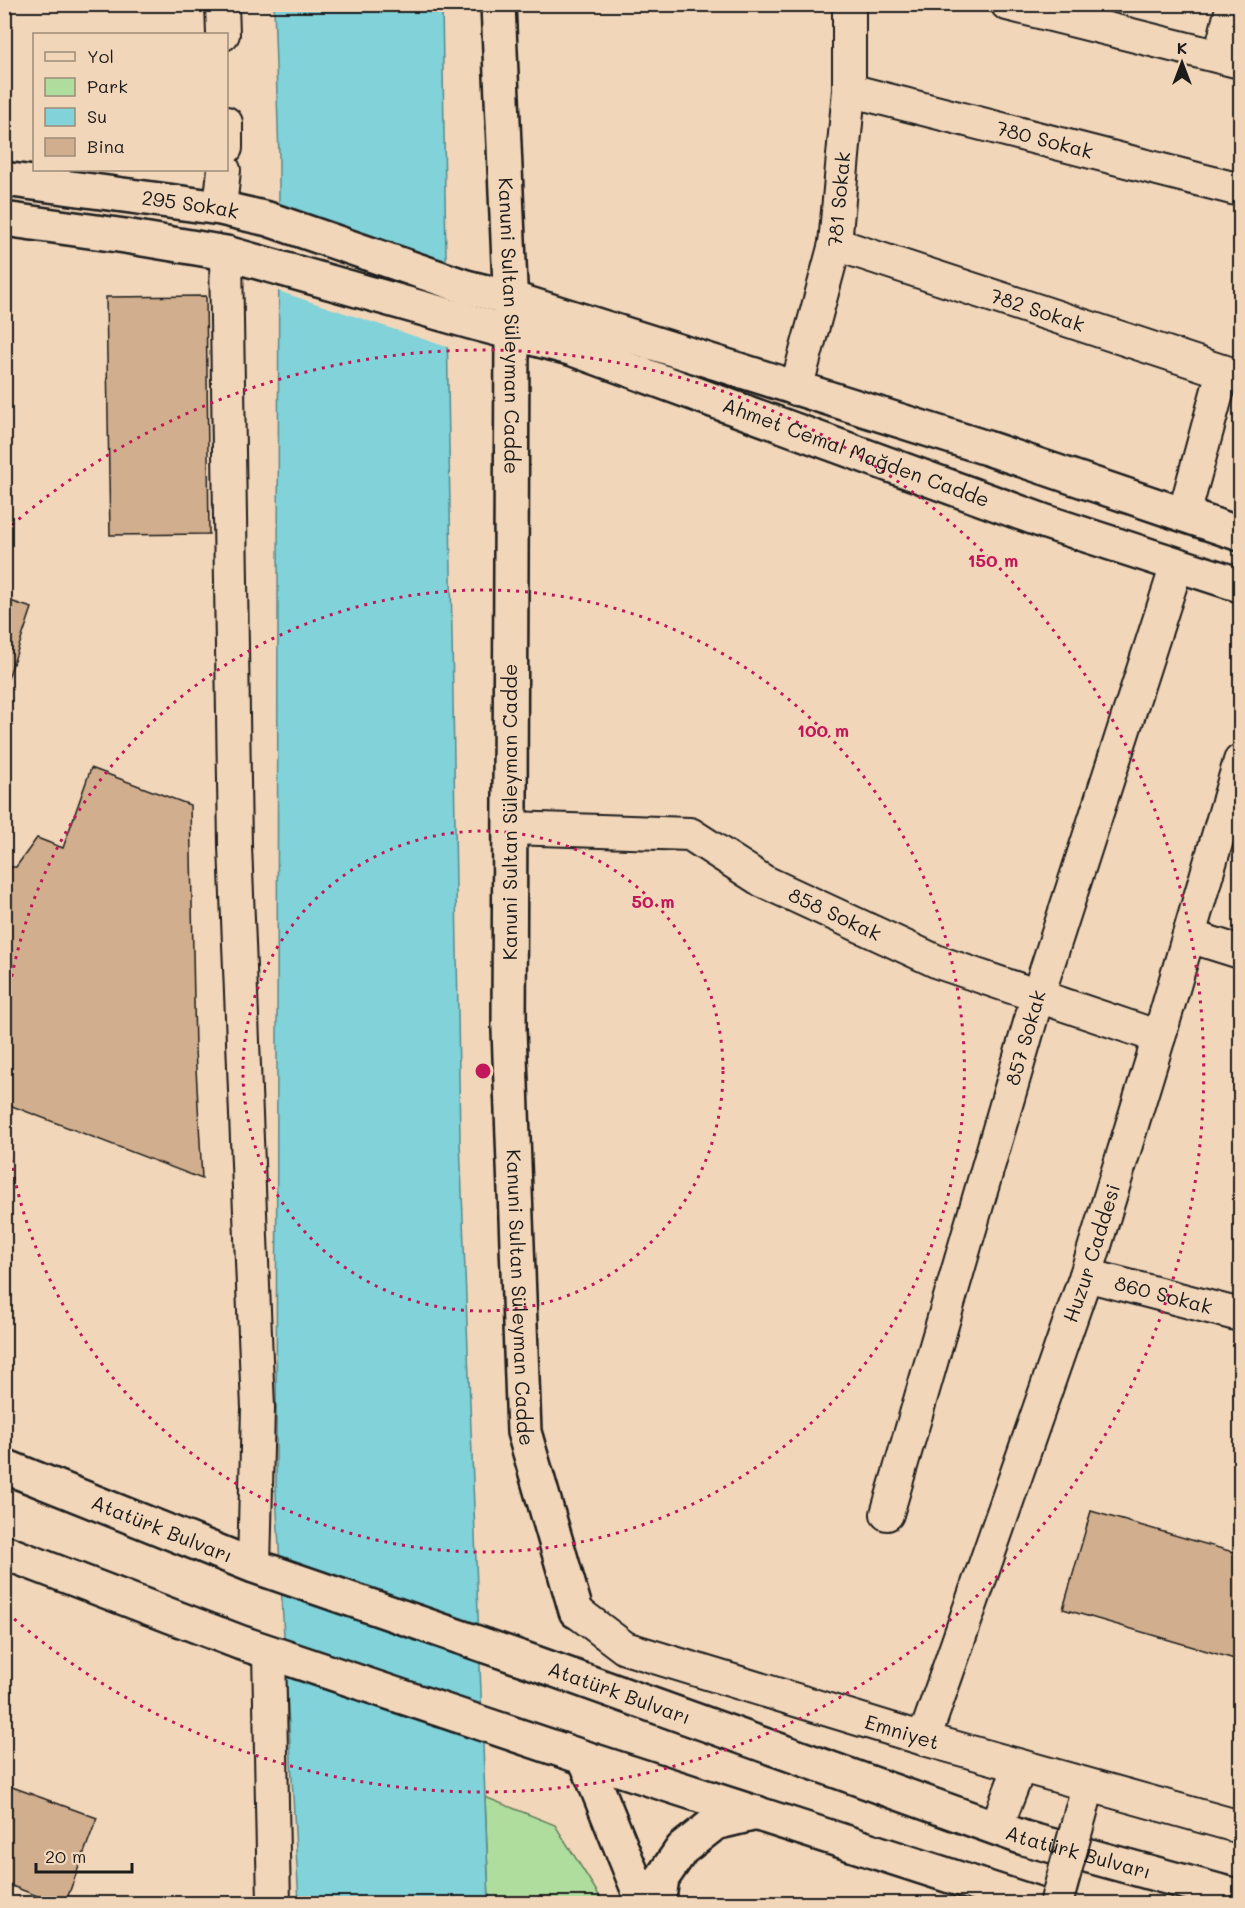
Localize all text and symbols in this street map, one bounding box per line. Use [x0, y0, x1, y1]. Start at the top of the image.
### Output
legend [33, 33, 228, 171]
north arrow [1152, 33, 1212, 93]
text: K [1177, 37, 1187, 58]
text: Yol [87, 44, 114, 68]
text: Park [87, 74, 128, 98]
text: Su [87, 104, 107, 128]
street label: 780 Sokak [994, 114, 1096, 164]
text: Bina [87, 134, 125, 158]
street label: 781 Sokak [821, 151, 855, 248]
street label: Kanuni Sultan Süleyman Cadde [493, 177, 526, 474]
street label: 295 Sokak [140, 184, 242, 224]
street label: 782 Sokak [987, 282, 1088, 337]
street label: Ahmet Cemal Mağden Cadde [719, 391, 993, 512]
text: 150 m [968, 548, 1018, 572]
street label: Kanuni Sultan Süleyman Cadde [496, 664, 522, 960]
text: 100 m [797, 718, 849, 742]
street label: 858 Sokak [785, 881, 886, 946]
text: 50 m [632, 889, 674, 913]
street label: 857 Sokak [998, 987, 1051, 1088]
centre of rings [473, 1061, 493, 1081]
street label: Kanuni Sultan Süleyman Cadde [501, 1149, 541, 1449]
street label: Huzur Caddesi [1056, 1180, 1125, 1326]
street label: 860 Sokak [1112, 1269, 1215, 1319]
street label: Atatürk Bulvarı [88, 1488, 237, 1568]
street label: Atatürk Bulvarı [545, 1655, 694, 1730]
street label: Emniyet [862, 1708, 942, 1755]
street label: Atatürk Bulvarı [1002, 1818, 1154, 1884]
scale bar [36, 1836, 132, 1874]
text: 20 m [45, 1844, 86, 1868]

